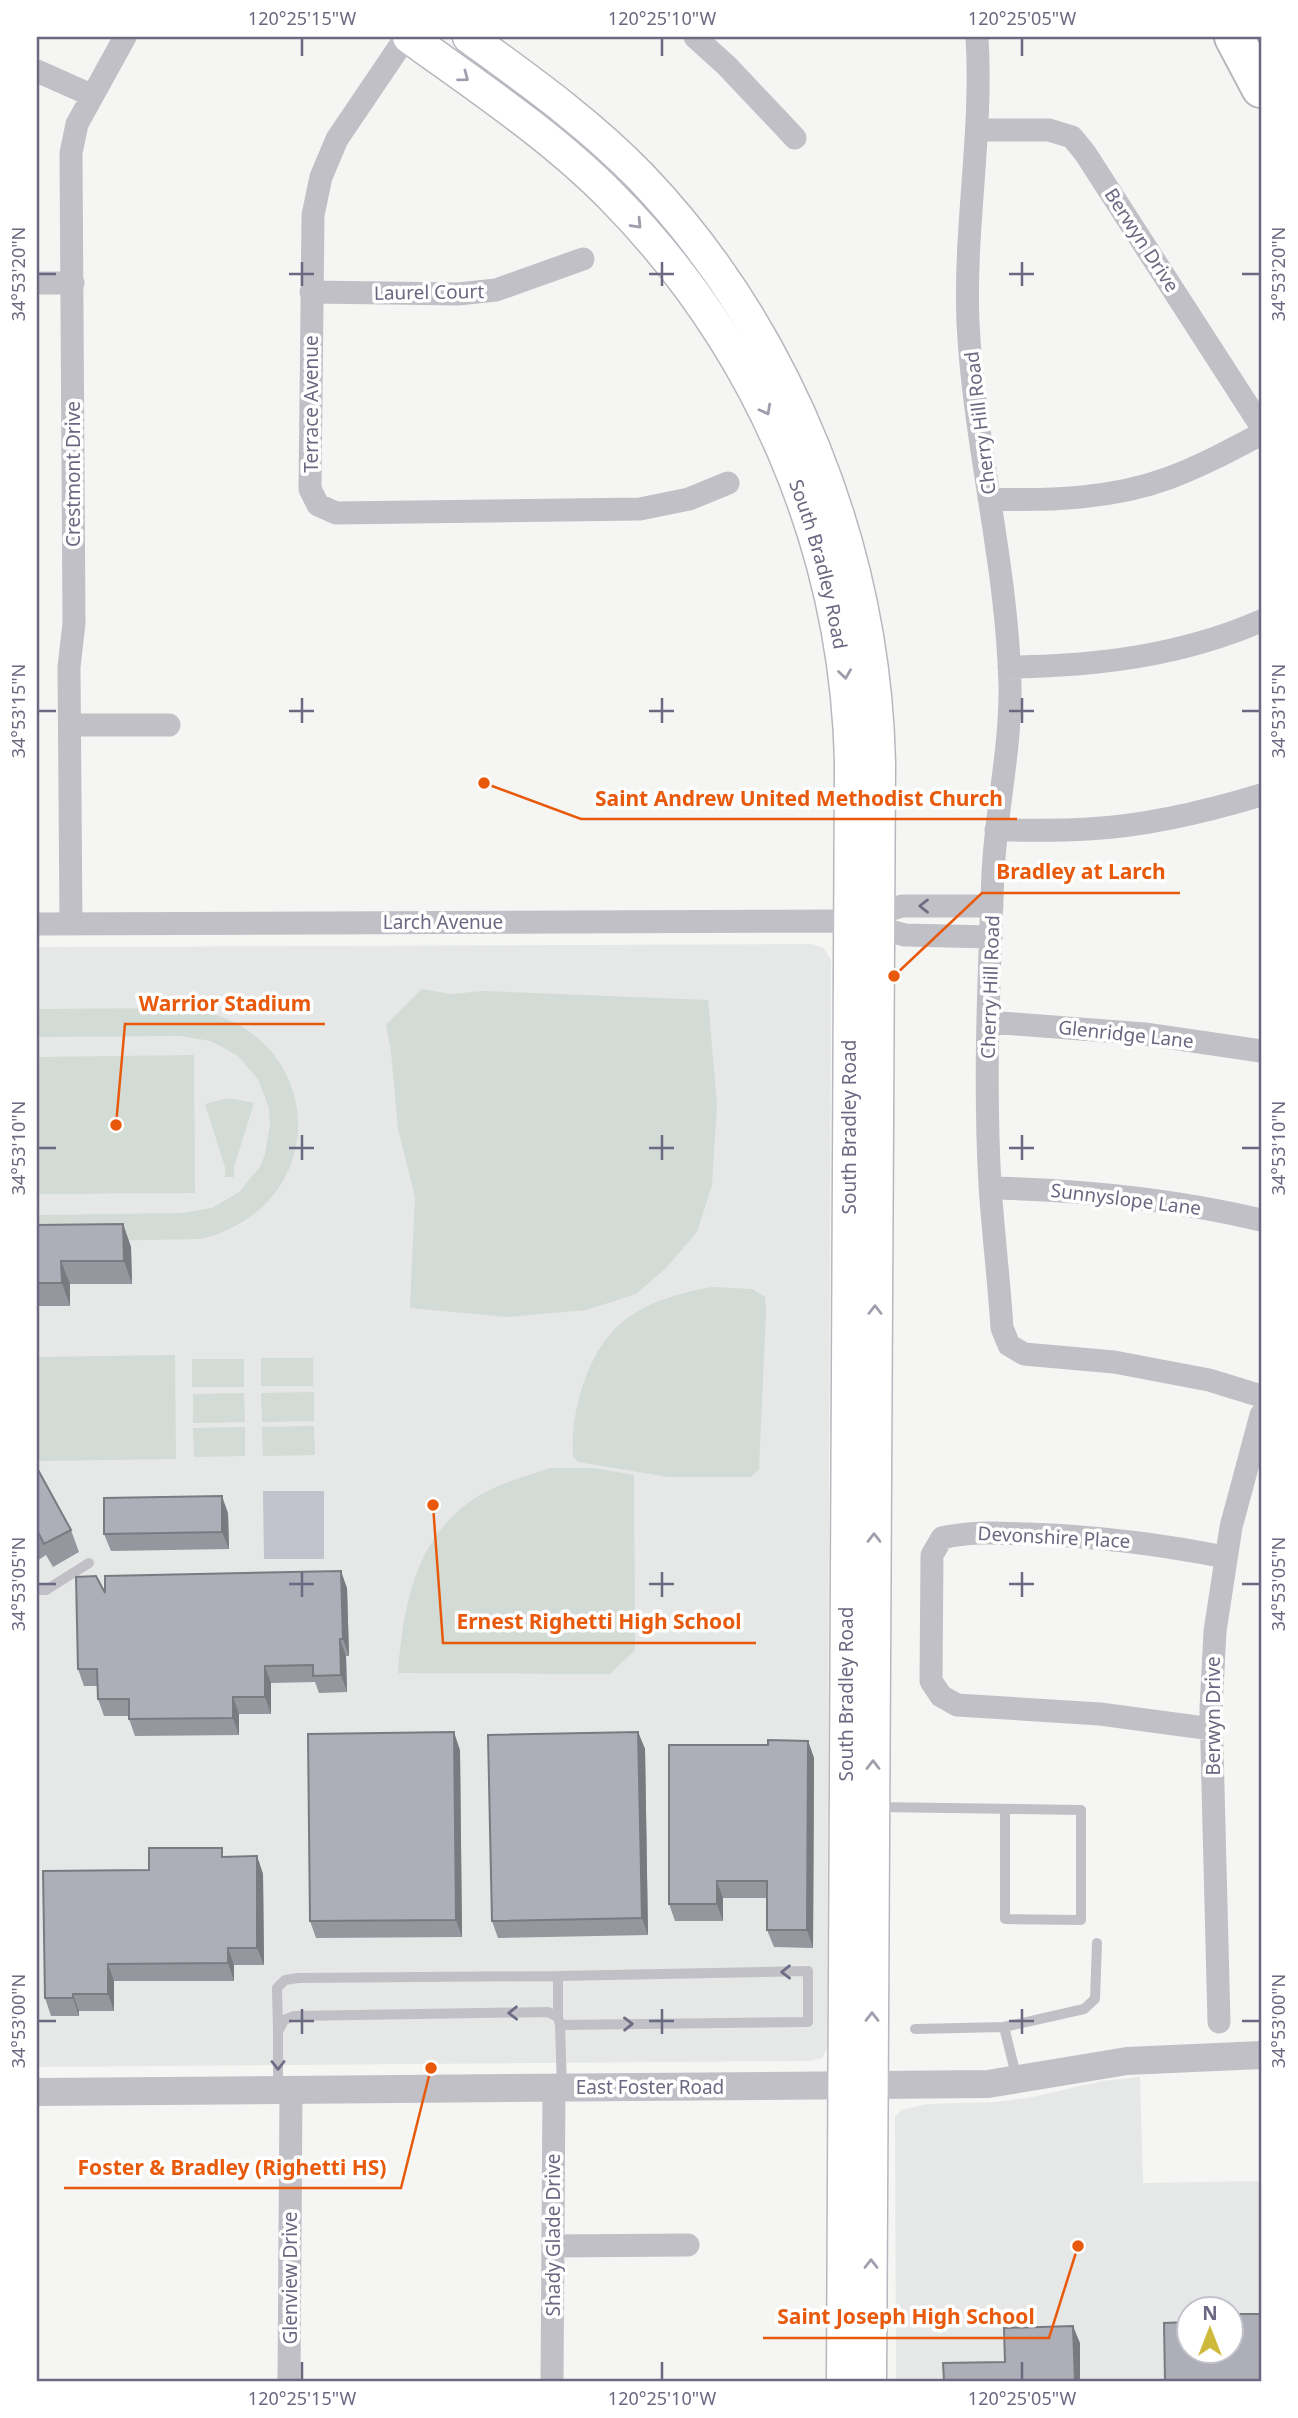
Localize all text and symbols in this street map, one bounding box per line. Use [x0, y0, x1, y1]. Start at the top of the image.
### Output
text: 120°25'15"W [248, 6, 356, 30]
text: 120°25'10"W [608, 6, 716, 30]
text: 120°25'05"W [968, 6, 1076, 30]
one-way arrow [456, 69, 469, 81]
street label: Berwyn Drive [1099, 183, 1185, 297]
one-way arrow [629, 216, 641, 229]
text: 34°53'20"N [6, 227, 30, 321]
text: 34°53'20"N [1266, 227, 1290, 321]
street label: Laurel Court [374, 278, 485, 306]
street label: Terrace Avenue [298, 335, 324, 473]
street label: Cherry Hill Road [958, 350, 1002, 496]
street label: Crestmont Drive [60, 401, 86, 547]
one-way arrow [757, 403, 771, 415]
street label: South Bradley Road [783, 476, 854, 651]
text: 34°53'15"N [6, 664, 30, 758]
text: 34°53'15"N [1266, 664, 1290, 758]
one-way arrow [838, 668, 853, 680]
callout: Saint Andrew United Methodist Church [581, 777, 1017, 819]
text: Saint Andrew United Methodist Church [595, 784, 1003, 812]
callout: Bradley at Larch [982, 851, 1180, 893]
text: Bradley at Larch [996, 857, 1166, 885]
one-way arrow [918, 898, 928, 914]
street label: Larch Avenue [383, 909, 503, 935]
street label: Cherry Hill Road [974, 914, 1006, 1060]
callout: Warrior Stadium [125, 982, 325, 1024]
text: Warrior Stadium [139, 989, 311, 1017]
street label: Glenridge Lane [1057, 1014, 1195, 1054]
street label: South Bradley Road [836, 1040, 862, 1214]
text: 34°53'10"N [6, 1101, 30, 1195]
text: 34°53'10"N [1266, 1101, 1290, 1195]
street label: Sunnyslope Lane [1049, 1177, 1203, 1221]
one-way arrow [868, 1304, 883, 1315]
street label: Devonshire Place [977, 1520, 1131, 1554]
one-way arrow [866, 1532, 882, 1542]
text: 34°53'05"N [6, 1537, 30, 1631]
text: 34°53'05"N [1266, 1537, 1290, 1631]
callout: Ernest Righetti High School [443, 1601, 756, 1643]
text: Ernest Righetti High School [456, 1607, 742, 1635]
street label: South Bradley Road [833, 1607, 859, 1781]
street label: Berwyn Drive [1200, 1656, 1226, 1776]
one-way arrow [865, 1759, 881, 1770]
one-way arrow [780, 1964, 790, 1980]
text: 34°53'00"N [6, 1974, 30, 2068]
text: 34°53'00"N [1266, 1974, 1290, 2068]
one-way arrow [507, 2005, 518, 2020]
one-way arrow [864, 2011, 880, 2022]
one-way arrow [623, 2017, 634, 2032]
one-way arrow [270, 2060, 286, 2071]
street label: East Foster Road [576, 2074, 724, 2100]
callout: Foster & Bradley (Righetti HS) [64, 2146, 401, 2188]
text: Foster & Bradley (Righetti HS) [78, 2153, 386, 2181]
street label: Shady Glade Drive [540, 2154, 566, 2316]
street label: Glenview Drive [277, 2212, 303, 2344]
one-way arrow [863, 2258, 879, 2269]
callout: Saint Joseph High School [763, 2296, 1049, 2338]
north arrow [1176, 2296, 1246, 2366]
text: N [1202, 2300, 1218, 2326]
text: Saint Joseph High School [777, 2302, 1035, 2330]
text: 120°25'15"W [248, 2386, 356, 2410]
text: 120°25'10"W [608, 2386, 716, 2410]
text: 120°25'05"W [968, 2386, 1076, 2410]

